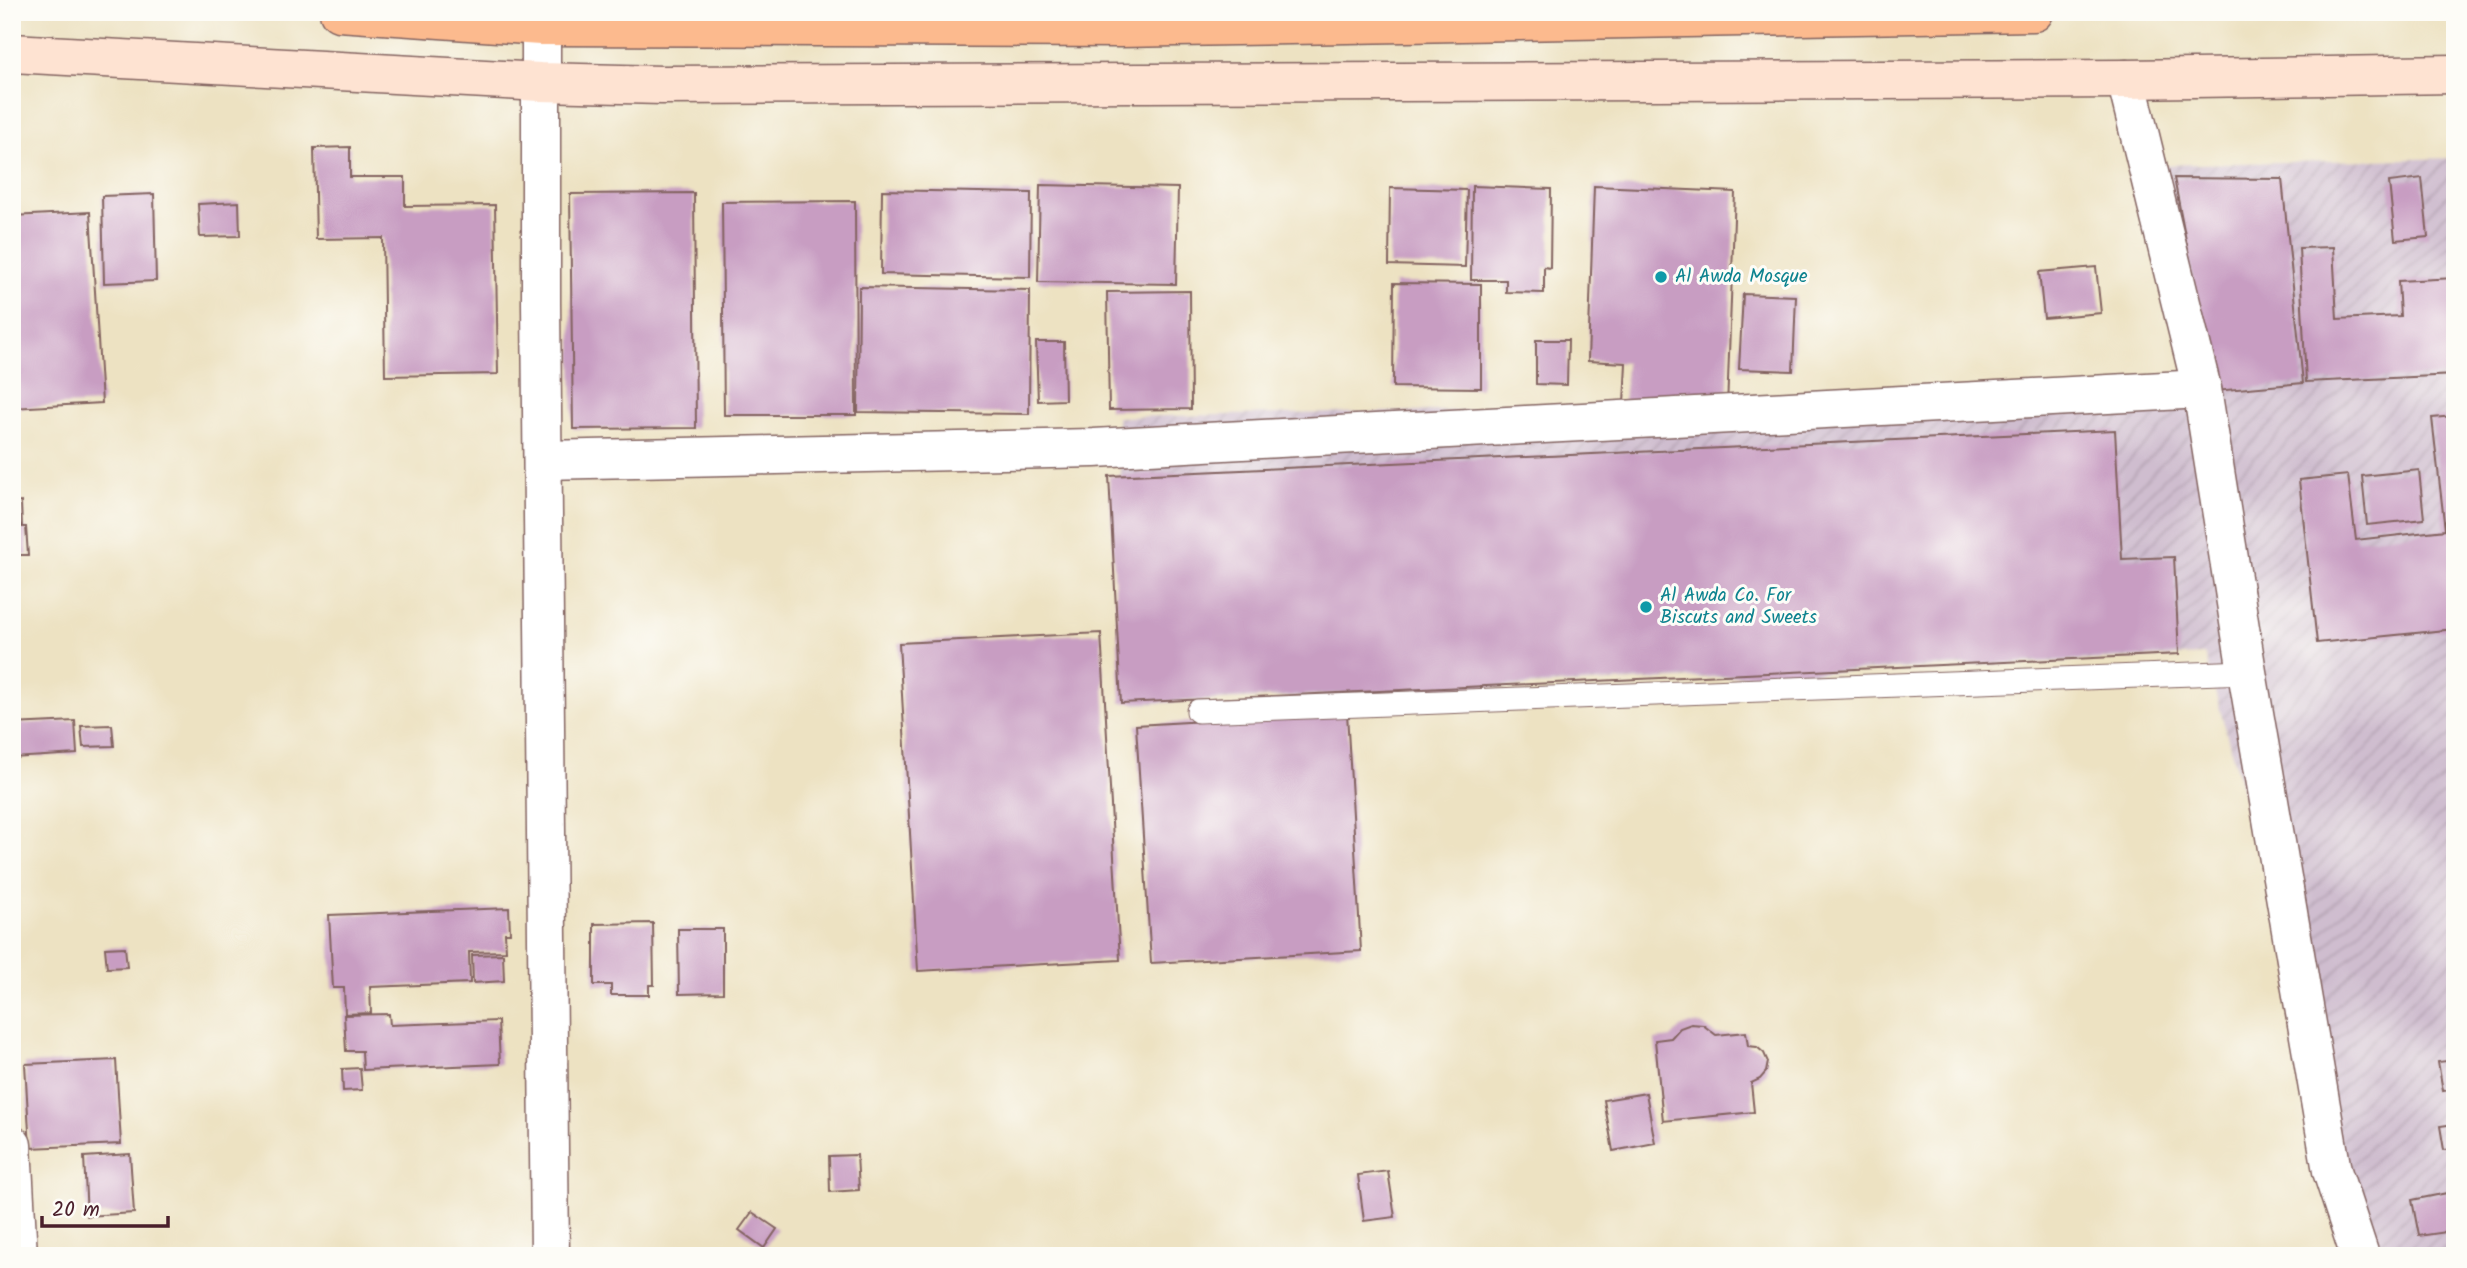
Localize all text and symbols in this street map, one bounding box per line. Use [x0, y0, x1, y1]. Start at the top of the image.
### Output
place label: Al Awda Mosque [1675, 262, 1808, 292]
marker: Al Awda Mosque [1653, 269, 1669, 285]
place label: Al Awda Co. For Biscuts and Sweets [1660, 581, 1817, 633]
marker: Al Awda Co. For Biscuts and Sweets [1638, 599, 1654, 615]
scale bar [42, 1184, 168, 1228]
text: 20 m [52, 1194, 100, 1227]

